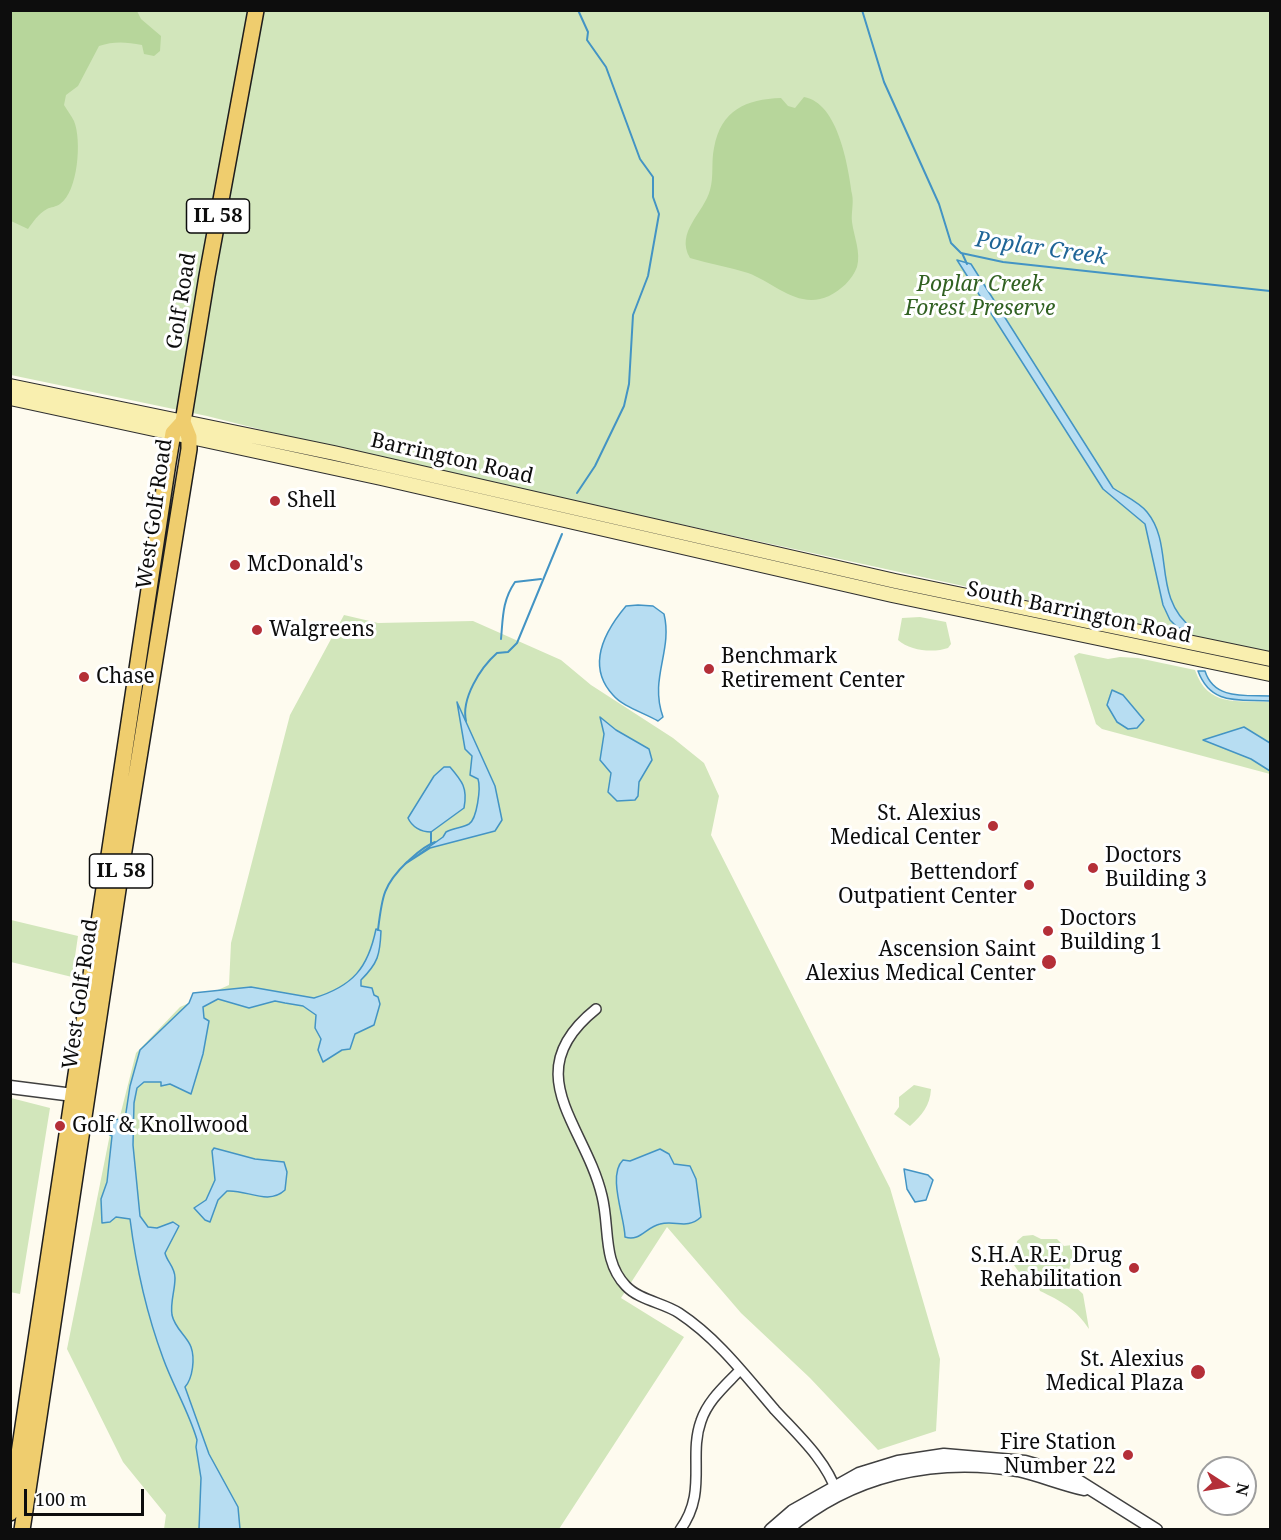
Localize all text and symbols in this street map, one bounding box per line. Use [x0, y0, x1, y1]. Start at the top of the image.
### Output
road number: IL 58 [186, 199, 250, 233]
water label: Poplar Creek [974, 227, 1108, 271]
street label: Golf Road [162, 251, 202, 351]
park label: Poplar Creek Forest Preserve [905, 272, 1055, 322]
street label: Barrington Road [368, 428, 536, 490]
street label: West Golf Road [132, 437, 178, 591]
place label: Shell [287, 488, 336, 514]
marker: Shell [268, 494, 282, 508]
place label: McDonald's [247, 552, 363, 578]
marker: McDonald's [228, 558, 242, 572]
street label: South Barrington Road [964, 577, 1194, 649]
place label: Walgreens [269, 617, 375, 643]
marker: Walgreens [250, 623, 264, 637]
place label: Benchmark Retirement Center [721, 644, 905, 694]
marker: Benchmark Retirement Center [702, 662, 716, 676]
place label: Chase [96, 664, 155, 690]
marker: Chase [77, 670, 91, 684]
place label: St. Alexius Medical Center [830, 801, 981, 851]
marker: St. Alexius Medical Center [986, 819, 1000, 833]
place label: Doctors Building 3 [1105, 843, 1207, 893]
road number: IL 58 [90, 854, 152, 888]
place label: Bettendorf Outpatient Center [838, 860, 1017, 910]
marker: Doctors Building 3 [1086, 861, 1100, 875]
marker: Bettendorf Outpatient Center [1022, 878, 1036, 892]
place label: Doctors Building 1 [1060, 906, 1162, 956]
street label: West Golf Road [58, 917, 104, 1071]
marker: Doctors Building 1 [1041, 924, 1055, 938]
place label: Ascension Saint Alexius Medical Center [805, 937, 1036, 987]
marker: Ascension Saint Alexius Medical Center [1040, 953, 1058, 971]
place label: Golf & Knollwood [72, 1113, 248, 1139]
marker: Golf & Knollwood [53, 1119, 67, 1133]
place label: S.H.A.R.E. Drug Rehabilitation [971, 1243, 1122, 1293]
marker: S.H.A.R.E. Drug Rehabilitation [1127, 1261, 1141, 1275]
place label: St. Alexius Medical Plaza [1046, 1347, 1184, 1397]
marker: St. Alexius Medical Plaza [1189, 1363, 1207, 1381]
place label: Fire Station Number 22 [1000, 1430, 1116, 1480]
marker: Fire Station Number 22 [1121, 1448, 1135, 1462]
north arrow [1197, 1456, 1257, 1516]
scale bar [27, 1477, 147, 1515]
text: N [1231, 1481, 1255, 1498]
text: 100 m [35, 1487, 87, 1511]

